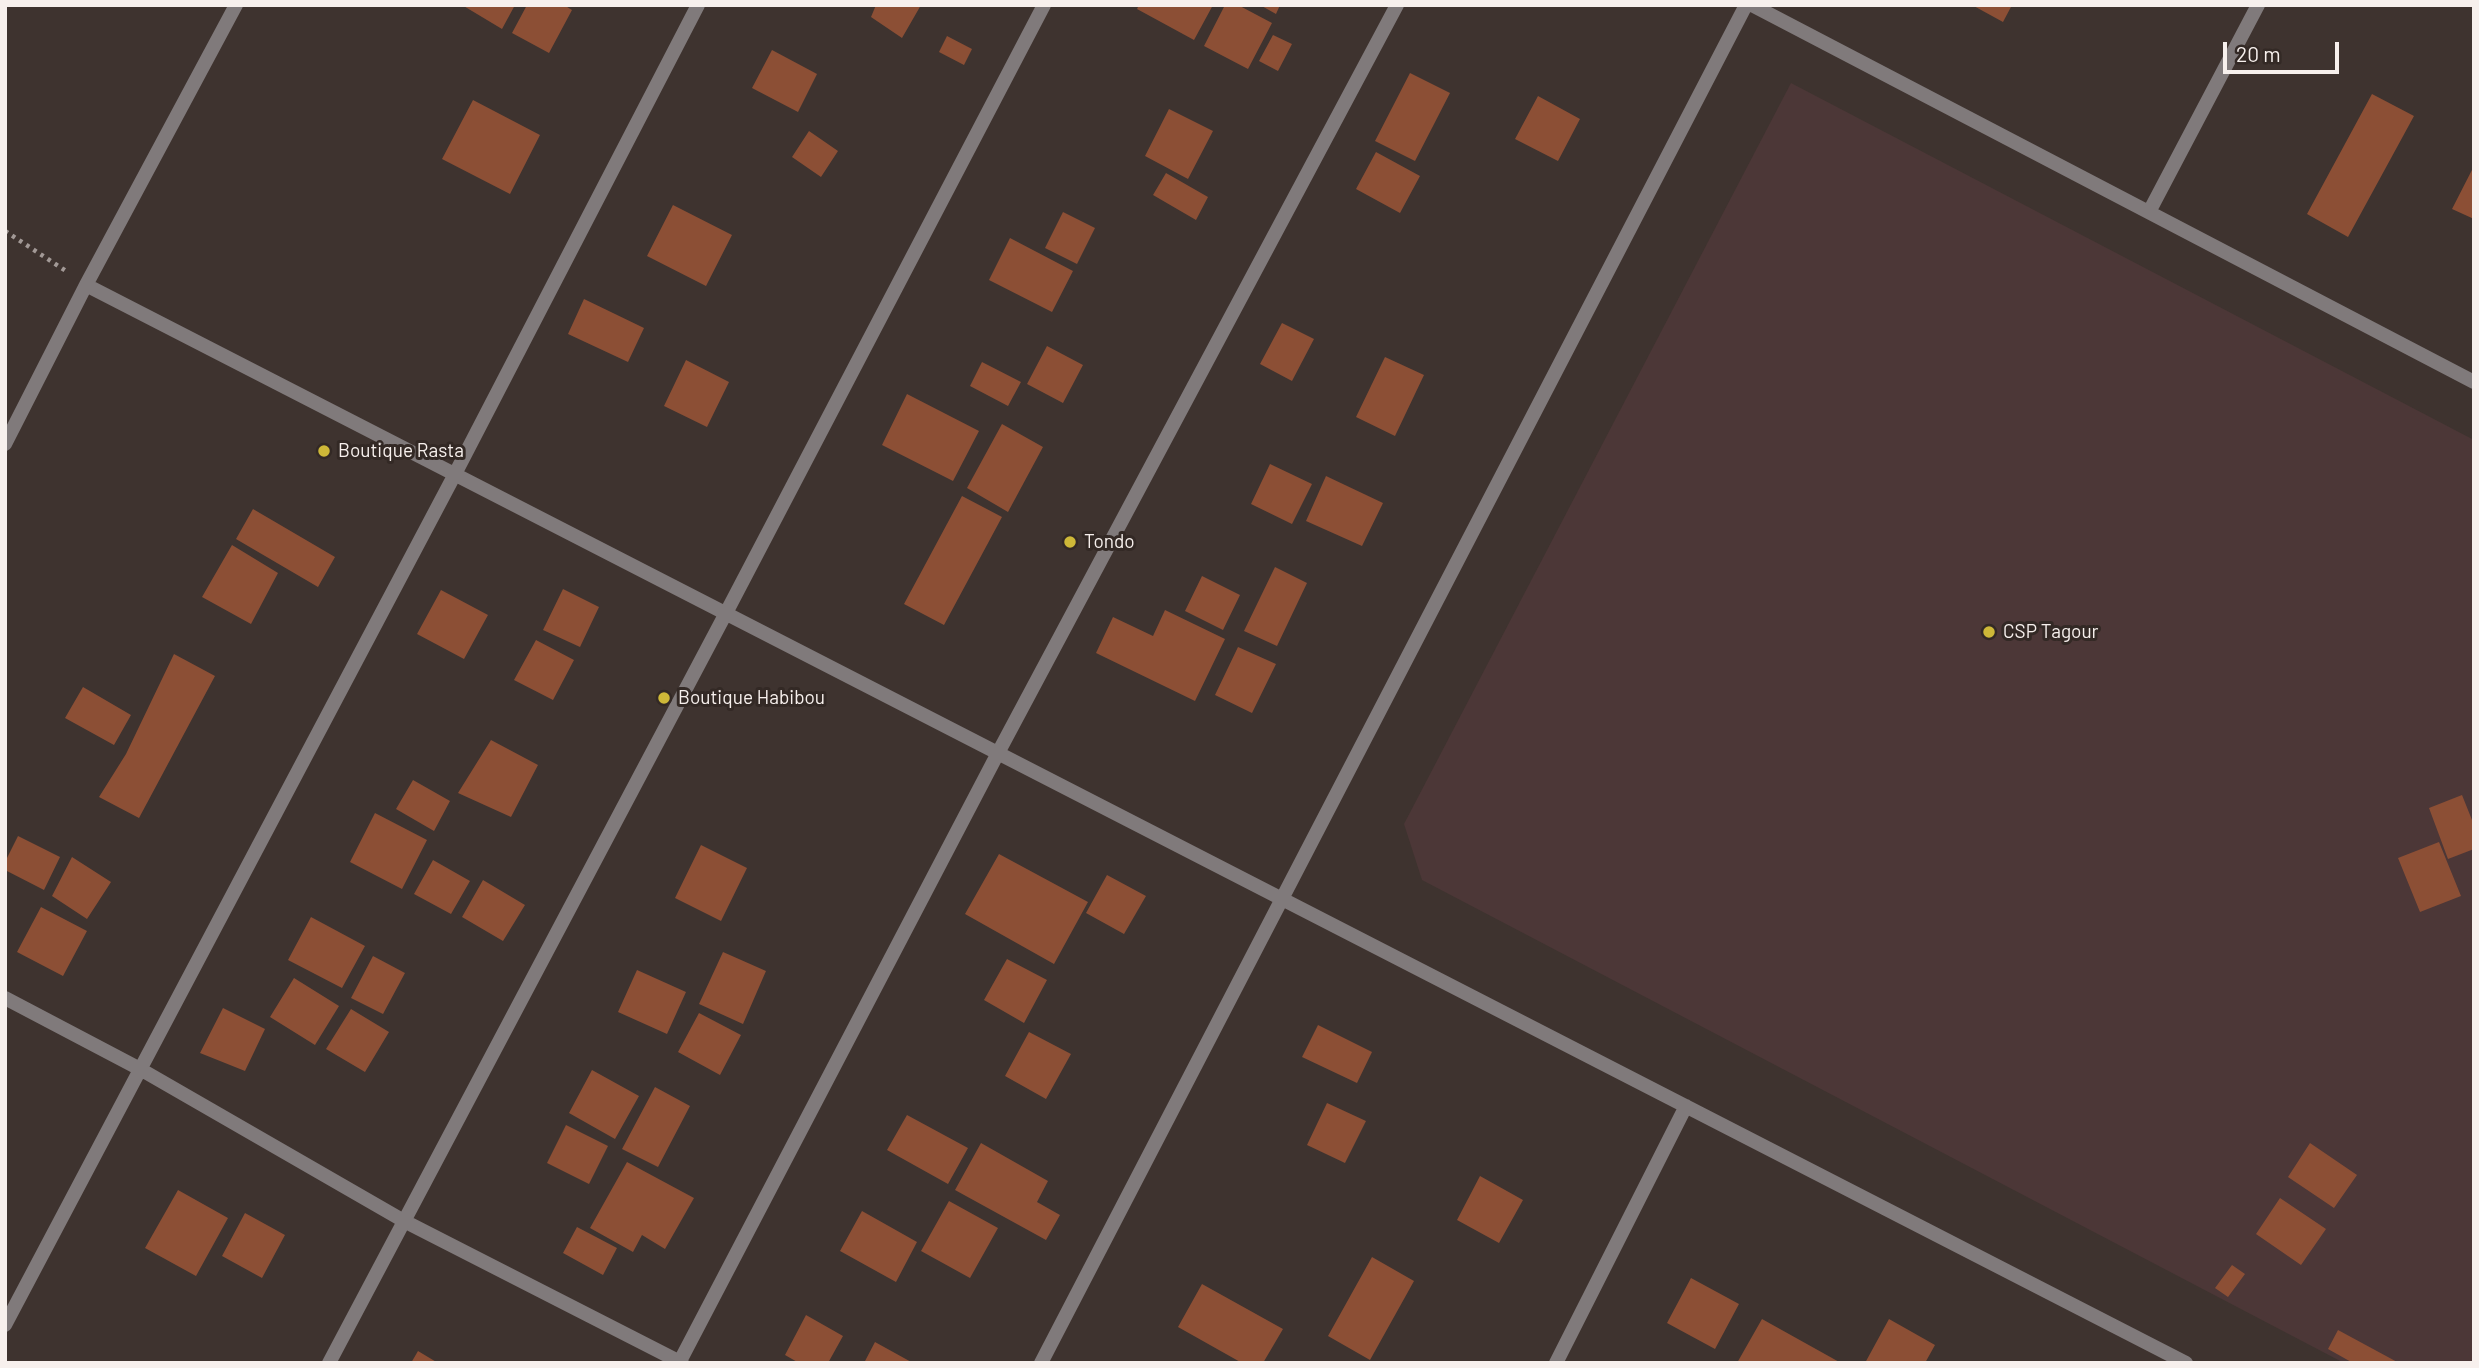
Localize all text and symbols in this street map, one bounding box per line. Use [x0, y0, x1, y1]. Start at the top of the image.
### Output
scale bar [2227, 28, 2342, 72]
text: 20 m [2236, 41, 2281, 66]
place label: Boutique Rasta [338, 440, 464, 462]
marker: Boutique Rasta [316, 443, 332, 459]
place label: Tondo [1084, 531, 1135, 553]
marker: Tondo [1062, 534, 1078, 550]
place label: CSP Tagour [2003, 621, 2099, 643]
marker: CSP Tagour [1981, 624, 1997, 640]
place label: Boutique Habibou [678, 687, 825, 709]
marker: Boutique Habibou [656, 690, 672, 706]

